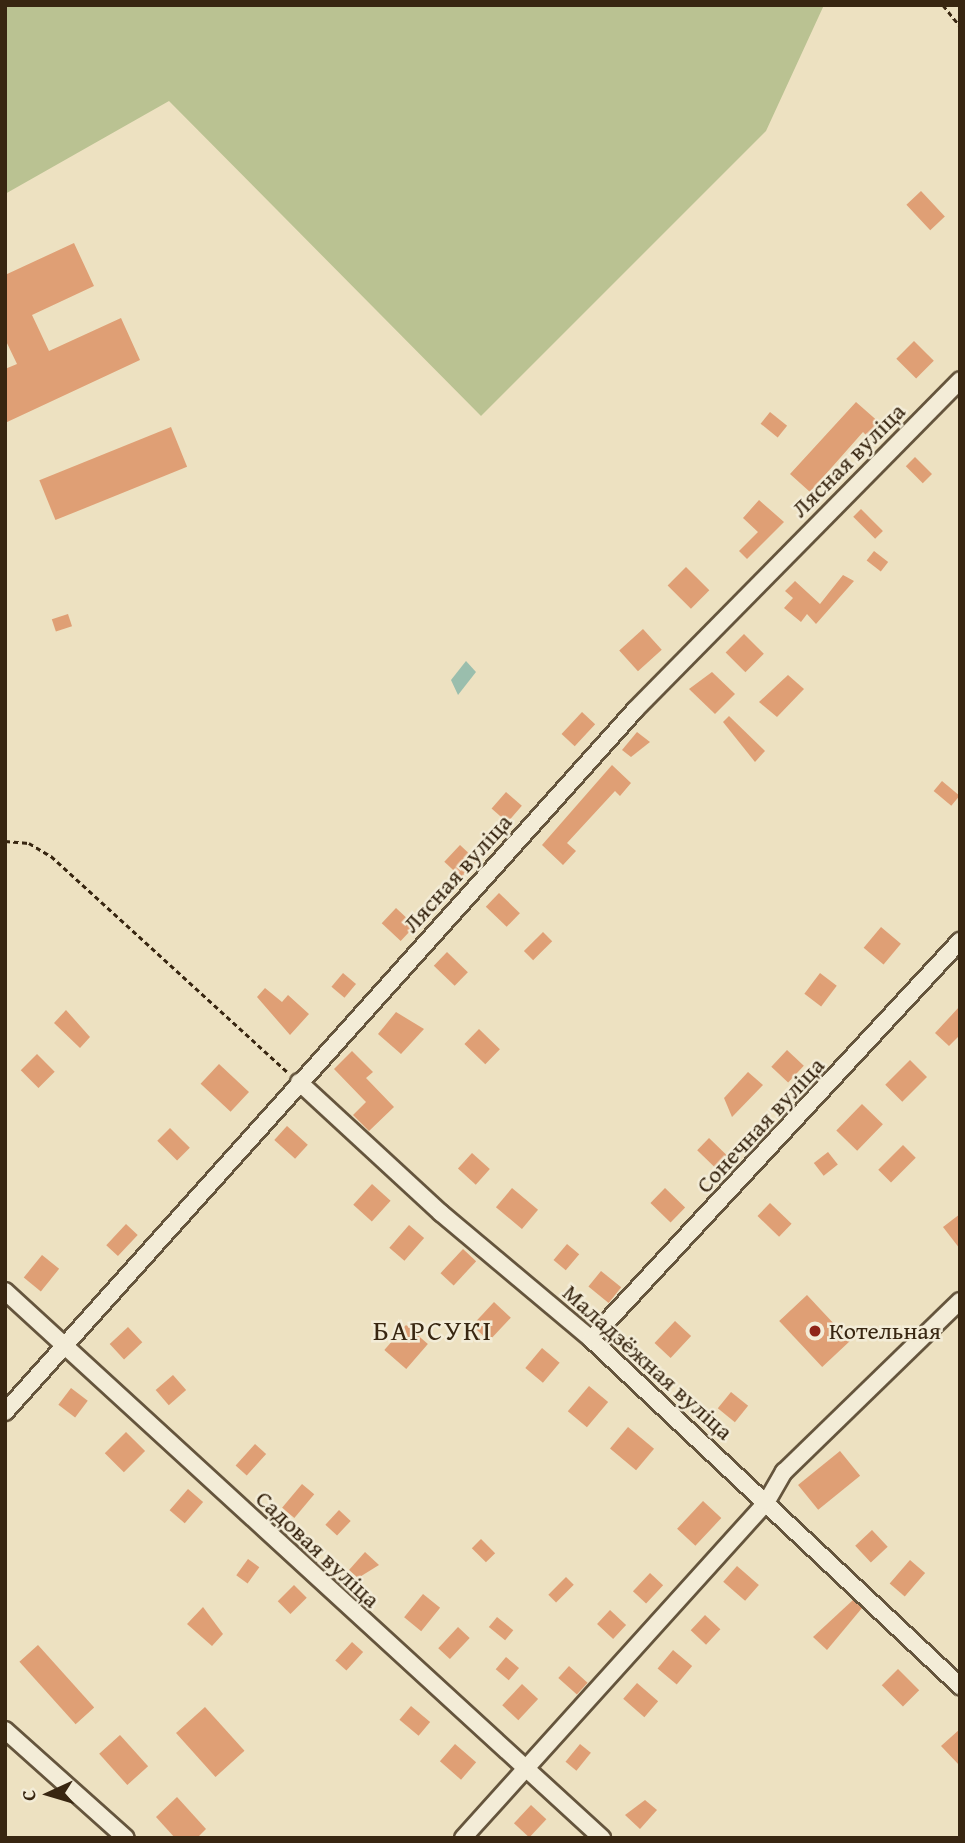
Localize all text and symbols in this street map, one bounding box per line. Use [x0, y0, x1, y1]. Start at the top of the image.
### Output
street label: Лясная вуліца [785, 397, 911, 523]
street label: Лясная вуліца [396, 808, 518, 938]
street label: Сонечная вуліца [690, 1051, 830, 1199]
street label: Маладзёжная вуліца [557, 1278, 739, 1446]
district label: БАРСУКІ [374, 1313, 492, 1347]
place label: Котельная [829, 1317, 941, 1345]
marker: Котельная [807, 1323, 823, 1339]
street label: Садовая вуліца [250, 1484, 386, 1614]
north arrow [14, 1759, 84, 1829]
text: С [14, 1789, 42, 1802]

